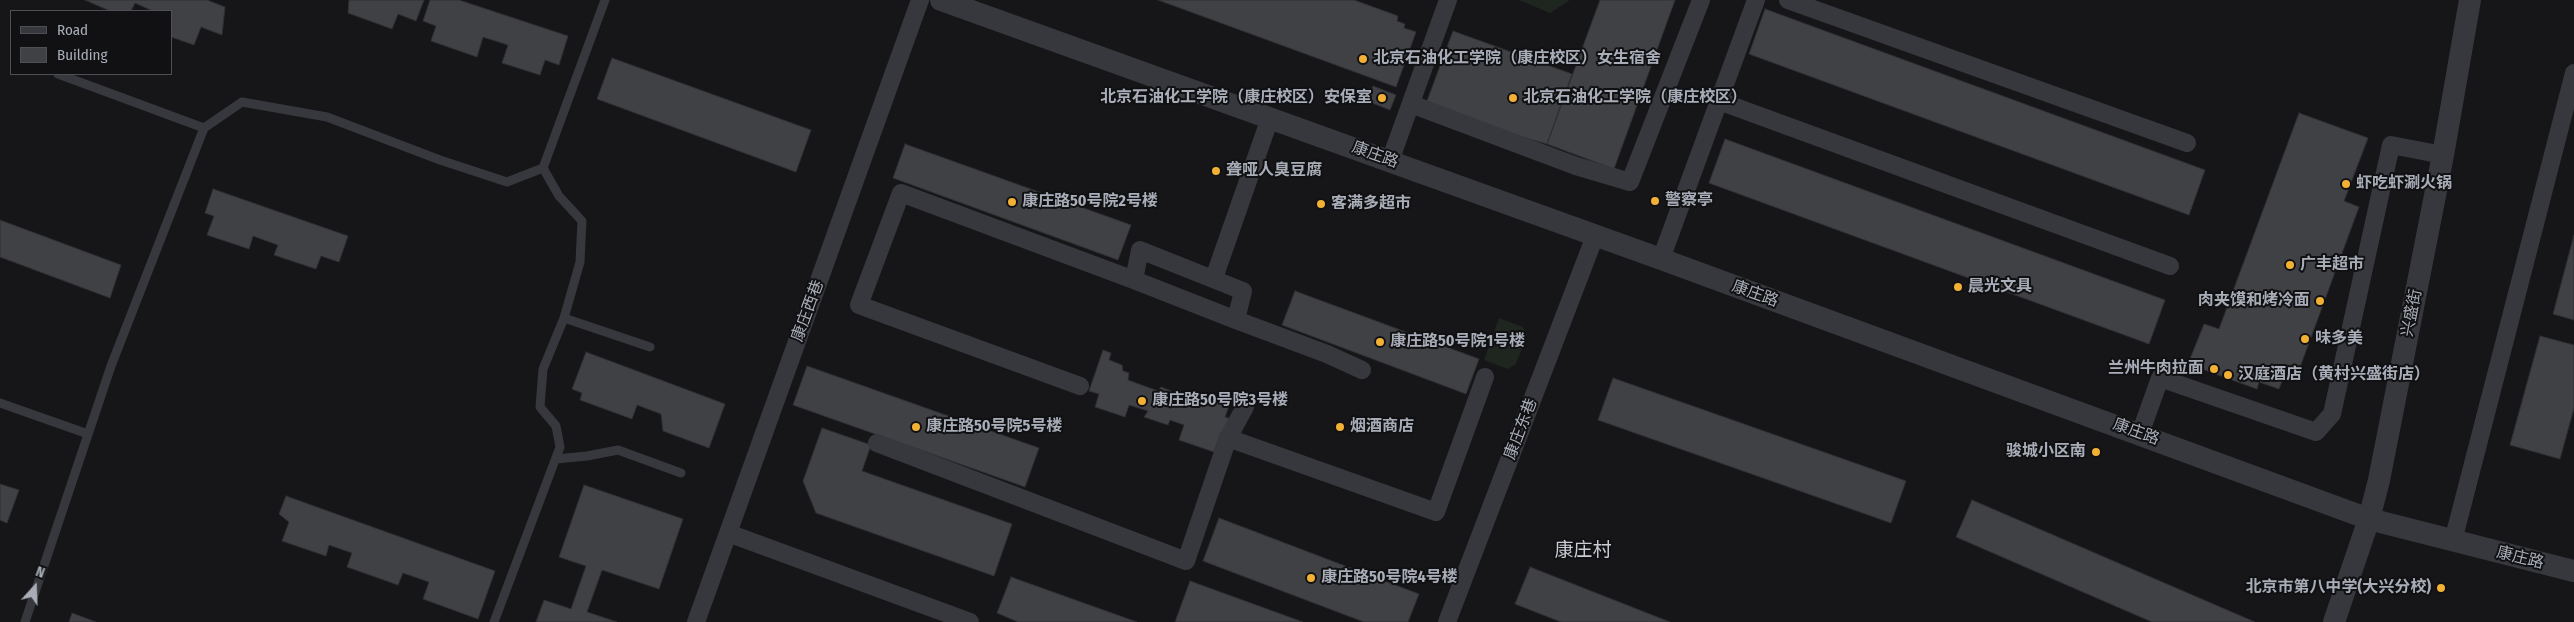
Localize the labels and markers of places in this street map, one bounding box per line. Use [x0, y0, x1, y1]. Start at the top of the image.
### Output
place label: 北京石油化工学院（康庄校区）女生宿舍 [1373, 49, 1661, 69]
marker: 北京石油化工学院（康庄校区）女生宿舍 [1357, 53, 1369, 65]
place label: 北京石油化工学院（康庄校区）安保室 [1100, 88, 1372, 108]
place label: 北京石油化工学院（康庄校区） [1523, 88, 1747, 108]
marker: 北京石油化工学院（康庄校区）安保室 [1376, 92, 1388, 104]
marker: 北京石油化工学院（康庄校区） [1507, 92, 1519, 104]
place label: 聋哑人臭豆腐 [1226, 161, 1322, 181]
marker: 聋哑人臭豆腐 [1210, 165, 1222, 177]
place label: 虾吃虾涮火锅 [2356, 174, 2452, 194]
marker: 虾吃虾涮火锅 [2340, 178, 2352, 190]
place label: 警察亭 [1665, 191, 1713, 211]
place label: 康庄路50号院2号楼 [1022, 192, 1158, 212]
place label: 客满多超市 [1331, 194, 1411, 214]
marker: 警察亭 [1649, 195, 1661, 207]
marker: 康庄路50号院2号楼 [1006, 196, 1018, 208]
marker: 客满多超市 [1315, 198, 1327, 210]
place label: 广丰超市 [2300, 255, 2364, 275]
marker: 广丰超市 [2284, 259, 2296, 271]
place label: 晨光文具 [1968, 277, 2032, 297]
marker: 晨光文具 [1952, 281, 1964, 293]
place label: 肉夹馍和烤冷面 [2198, 291, 2310, 311]
marker: 肉夹馍和烤冷面 [2314, 295, 2326, 307]
place label: 味多美 [2315, 329, 2363, 349]
place label: 康庄路50号院1号楼 [1390, 332, 1525, 352]
marker: 味多美 [2299, 333, 2311, 345]
marker: 康庄路50号院1号楼 [1374, 336, 1386, 348]
place label: 兰州牛肉拉面 [2108, 359, 2204, 379]
marker: 兰州牛肉拉面 [2208, 363, 2220, 375]
place label: 汉庭酒店（黄村兴盛街店） [2238, 365, 2430, 385]
marker: 汉庭酒店（黄村兴盛街店） [2222, 369, 2234, 381]
place label: 康庄路50号院3号楼 [1152, 391, 1288, 411]
marker: 康庄路50号院3号楼 [1136, 395, 1148, 407]
place label: 康庄路50号院5号楼 [926, 417, 1062, 437]
place label: 烟酒商店 [1350, 417, 1414, 437]
marker: 康庄路50号院5号楼 [910, 421, 922, 433]
marker: 烟酒商店 [1334, 421, 1346, 433]
place label: 骏城小区南 [2006, 442, 2086, 462]
marker: 骏城小区南 [2090, 446, 2102, 458]
place label: 康庄路50号院4号楼 [1321, 568, 1458, 588]
marker: 康庄路50号院4号楼 [1305, 572, 1317, 584]
place label: 北京市第八中学(大兴分校) [2245, 578, 2431, 598]
marker: 北京市第八中学(大兴分校) [2435, 582, 2447, 594]

